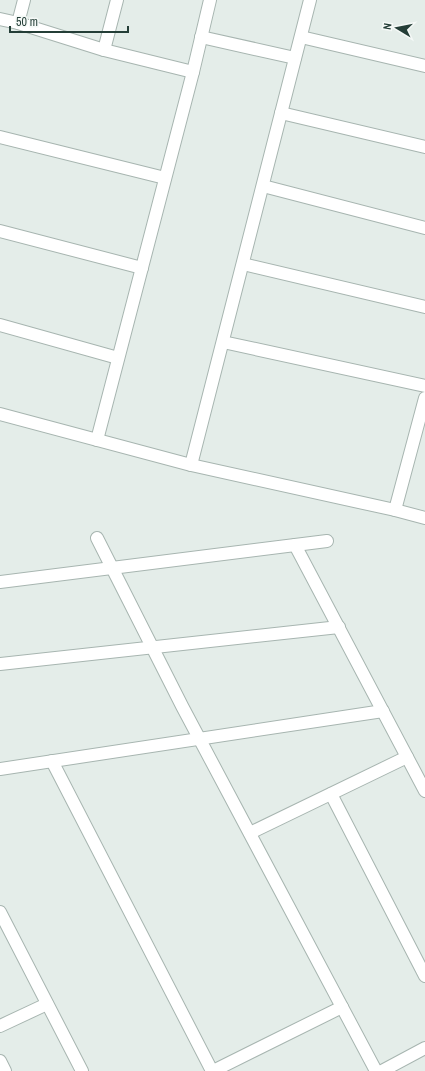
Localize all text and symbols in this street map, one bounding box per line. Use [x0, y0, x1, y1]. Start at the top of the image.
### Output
scale bar [10, 8, 128, 34]
north arrow [377, 8, 417, 48]
text: 50 m [16, 14, 38, 30]
text: N [380, 22, 395, 31]

